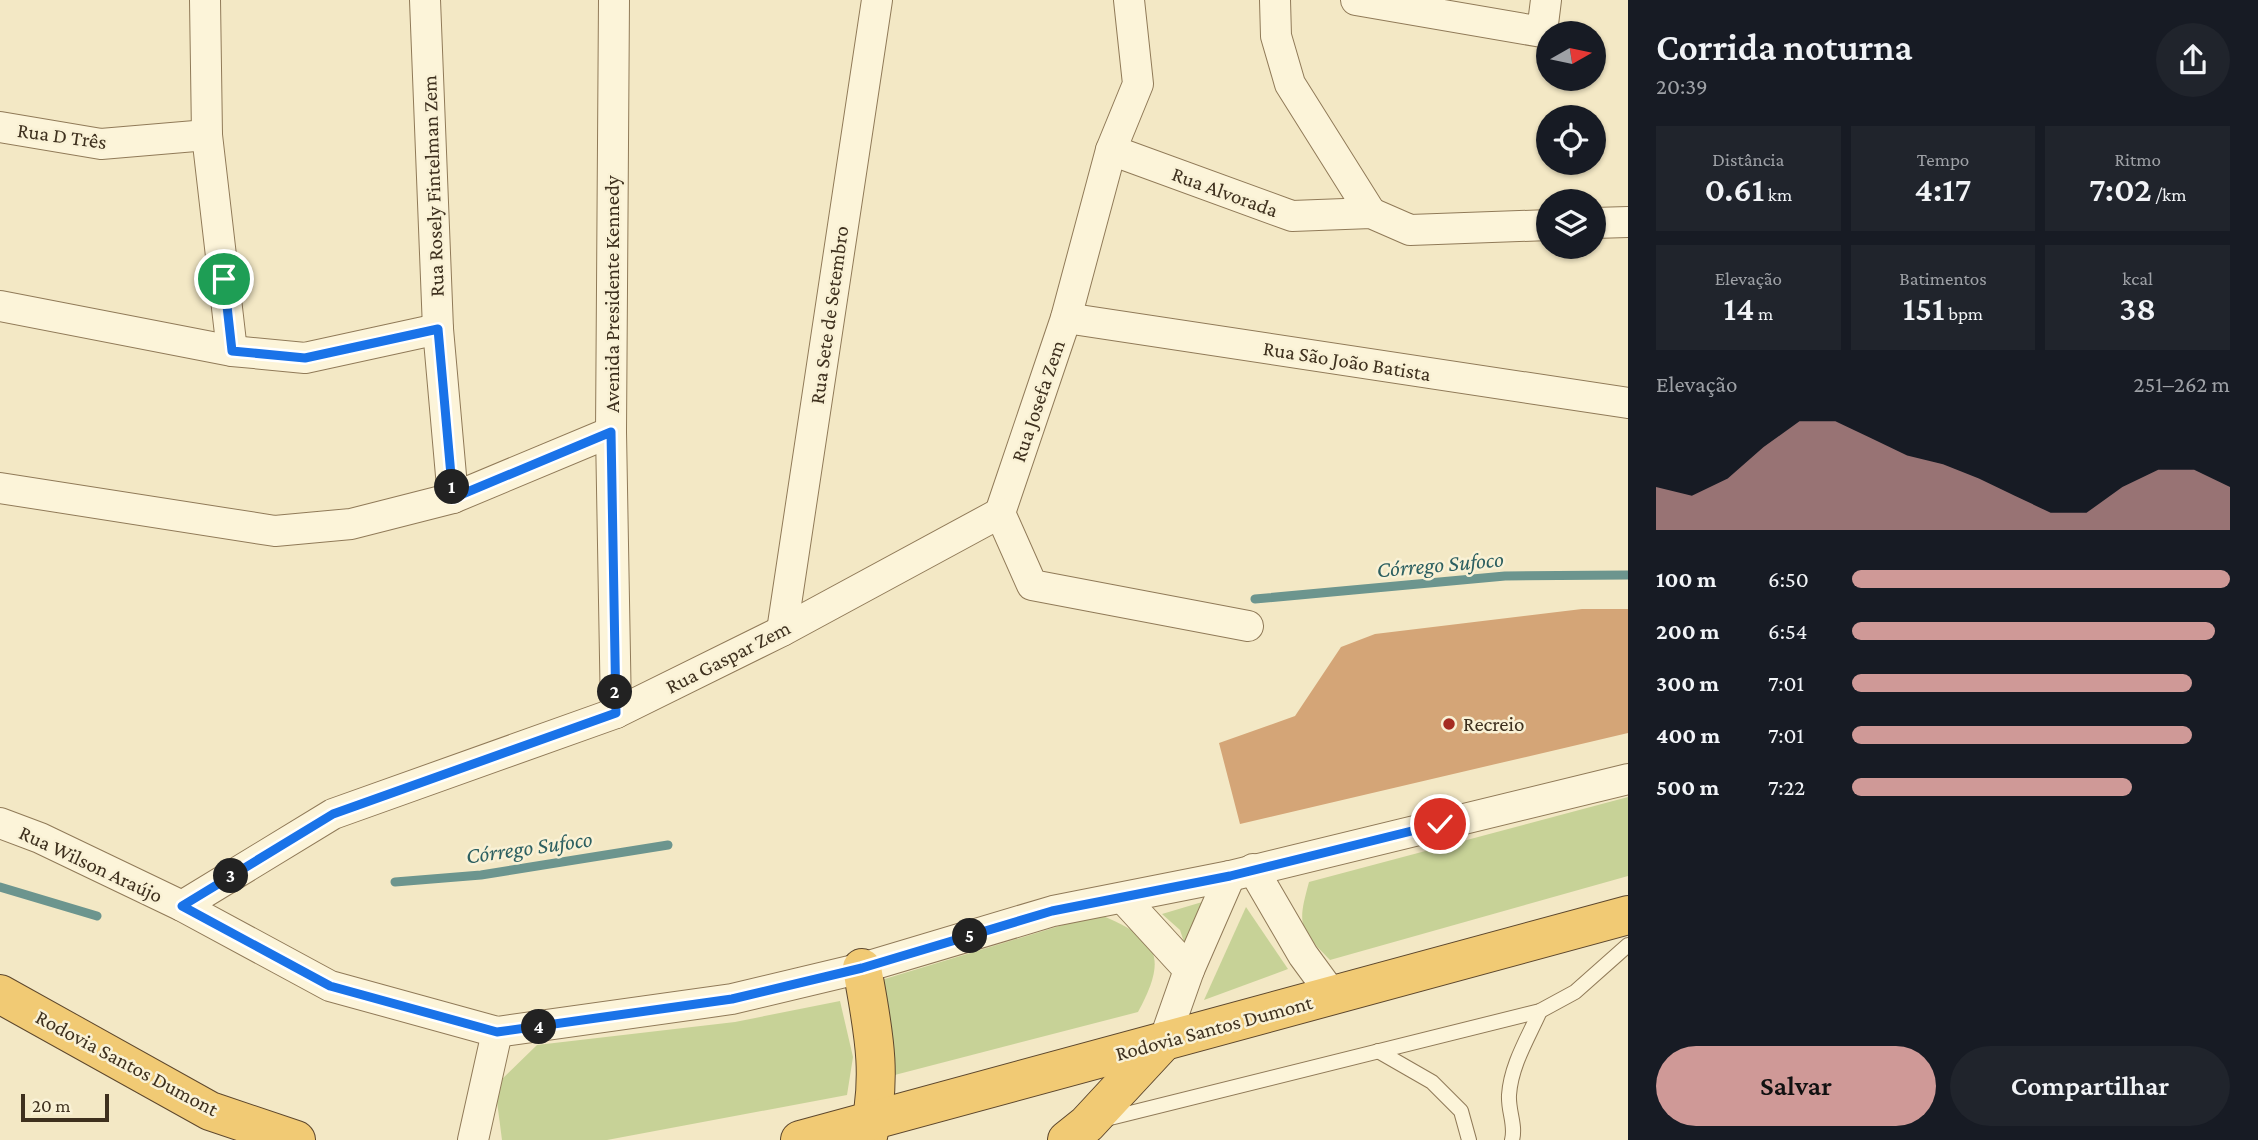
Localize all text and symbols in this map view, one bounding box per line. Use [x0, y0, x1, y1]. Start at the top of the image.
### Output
north arrow [1536, 21, 1606, 91]
map controls [1536, 21, 1606, 259]
button: share [2156, 23, 2230, 97]
text: Corrida noturna [1656, 26, 1913, 68]
text: 20:39 [1656, 73, 1708, 99]
street label: Rua Rosely Fintelman Zem [417, 75, 449, 297]
button: locate [1536, 105, 1606, 175]
street label: Rua D Três [16, 118, 108, 154]
text: Distância [1712, 149, 1784, 170]
text: Tempo [1917, 149, 1969, 170]
text: Ritmo [2114, 149, 2161, 170]
street label: Rua Alvorada [1169, 162, 1282, 222]
text: 0.61 [1705, 170, 1764, 209]
text: 4:17 [1915, 170, 1971, 209]
text: 7:02 [2089, 170, 2152, 209]
street label: Avenida Presidente Kennedy [600, 175, 624, 413]
text: km [1764, 184, 1792, 205]
text: /km [2152, 184, 2186, 205]
button: layers [1536, 189, 1606, 259]
street label: Rua Sete de Setembro [805, 224, 853, 406]
pin [194, 249, 254, 309]
icon: arrive [205, 260, 243, 298]
text: Elevação [1715, 268, 1782, 289]
text: Batimentos [1899, 268, 1987, 289]
text: kcal [2122, 268, 2153, 289]
text: 14 [1723, 289, 1754, 328]
text: 151 [1903, 289, 1945, 328]
text: 38 [2119, 289, 2156, 328]
text: m [1754, 303, 1773, 324]
text: bpm [1945, 303, 1983, 324]
street label: Rua São João Batista [1262, 336, 1433, 386]
street label: Rua Josefa Zem [1006, 337, 1070, 465]
text: Elevação [1656, 371, 1737, 397]
text: 251–262 m [2133, 371, 2230, 397]
pin: 1 [434, 470, 470, 504]
text: 1 [448, 476, 455, 497]
water label: Córrego Sufoco [1375, 545, 1505, 583]
text: 100 m [1656, 566, 1716, 592]
text: 6:50 [1768, 566, 1809, 592]
street label: Rua Gaspar Zem [662, 615, 794, 699]
text: 200 m [1656, 618, 1720, 644]
text: 6:54 [1768, 618, 1808, 644]
text: 300 m [1656, 670, 1719, 696]
text: 7:01 [1768, 670, 1804, 696]
pin: 2 [598, 674, 632, 710]
text: 2 [610, 681, 619, 702]
place label: Recreio [1463, 712, 1524, 736]
marker: Recreio [1441, 716, 1457, 732]
text: 400 m [1656, 722, 1720, 748]
text: 7:01 [1768, 722, 1804, 748]
text: 500 m [1656, 774, 1719, 800]
text: 7:22 [1768, 774, 1805, 800]
pin [1410, 794, 1470, 854]
icon: check [1421, 805, 1459, 843]
street label: Rua Wilson Araújo [15, 820, 167, 908]
water label: Córrego Sufoco [464, 825, 594, 869]
pin: 3 [214, 858, 248, 894]
text: 3 [226, 865, 235, 886]
pin: 5 [953, 918, 988, 954]
text: 5 [965, 925, 974, 946]
street label: Rodovia Santos Dumont [1113, 990, 1316, 1066]
street label: Rodovia Santos Dumont [32, 1005, 223, 1122]
pin: 4 [522, 1010, 556, 1044]
text: 4 [533, 1016, 544, 1037]
button: Salvar [1656, 1046, 1936, 1126]
button: Compartilhar [1950, 1046, 2230, 1126]
scale bar [21, 1091, 108, 1123]
text: 20 m [32, 1095, 71, 1116]

